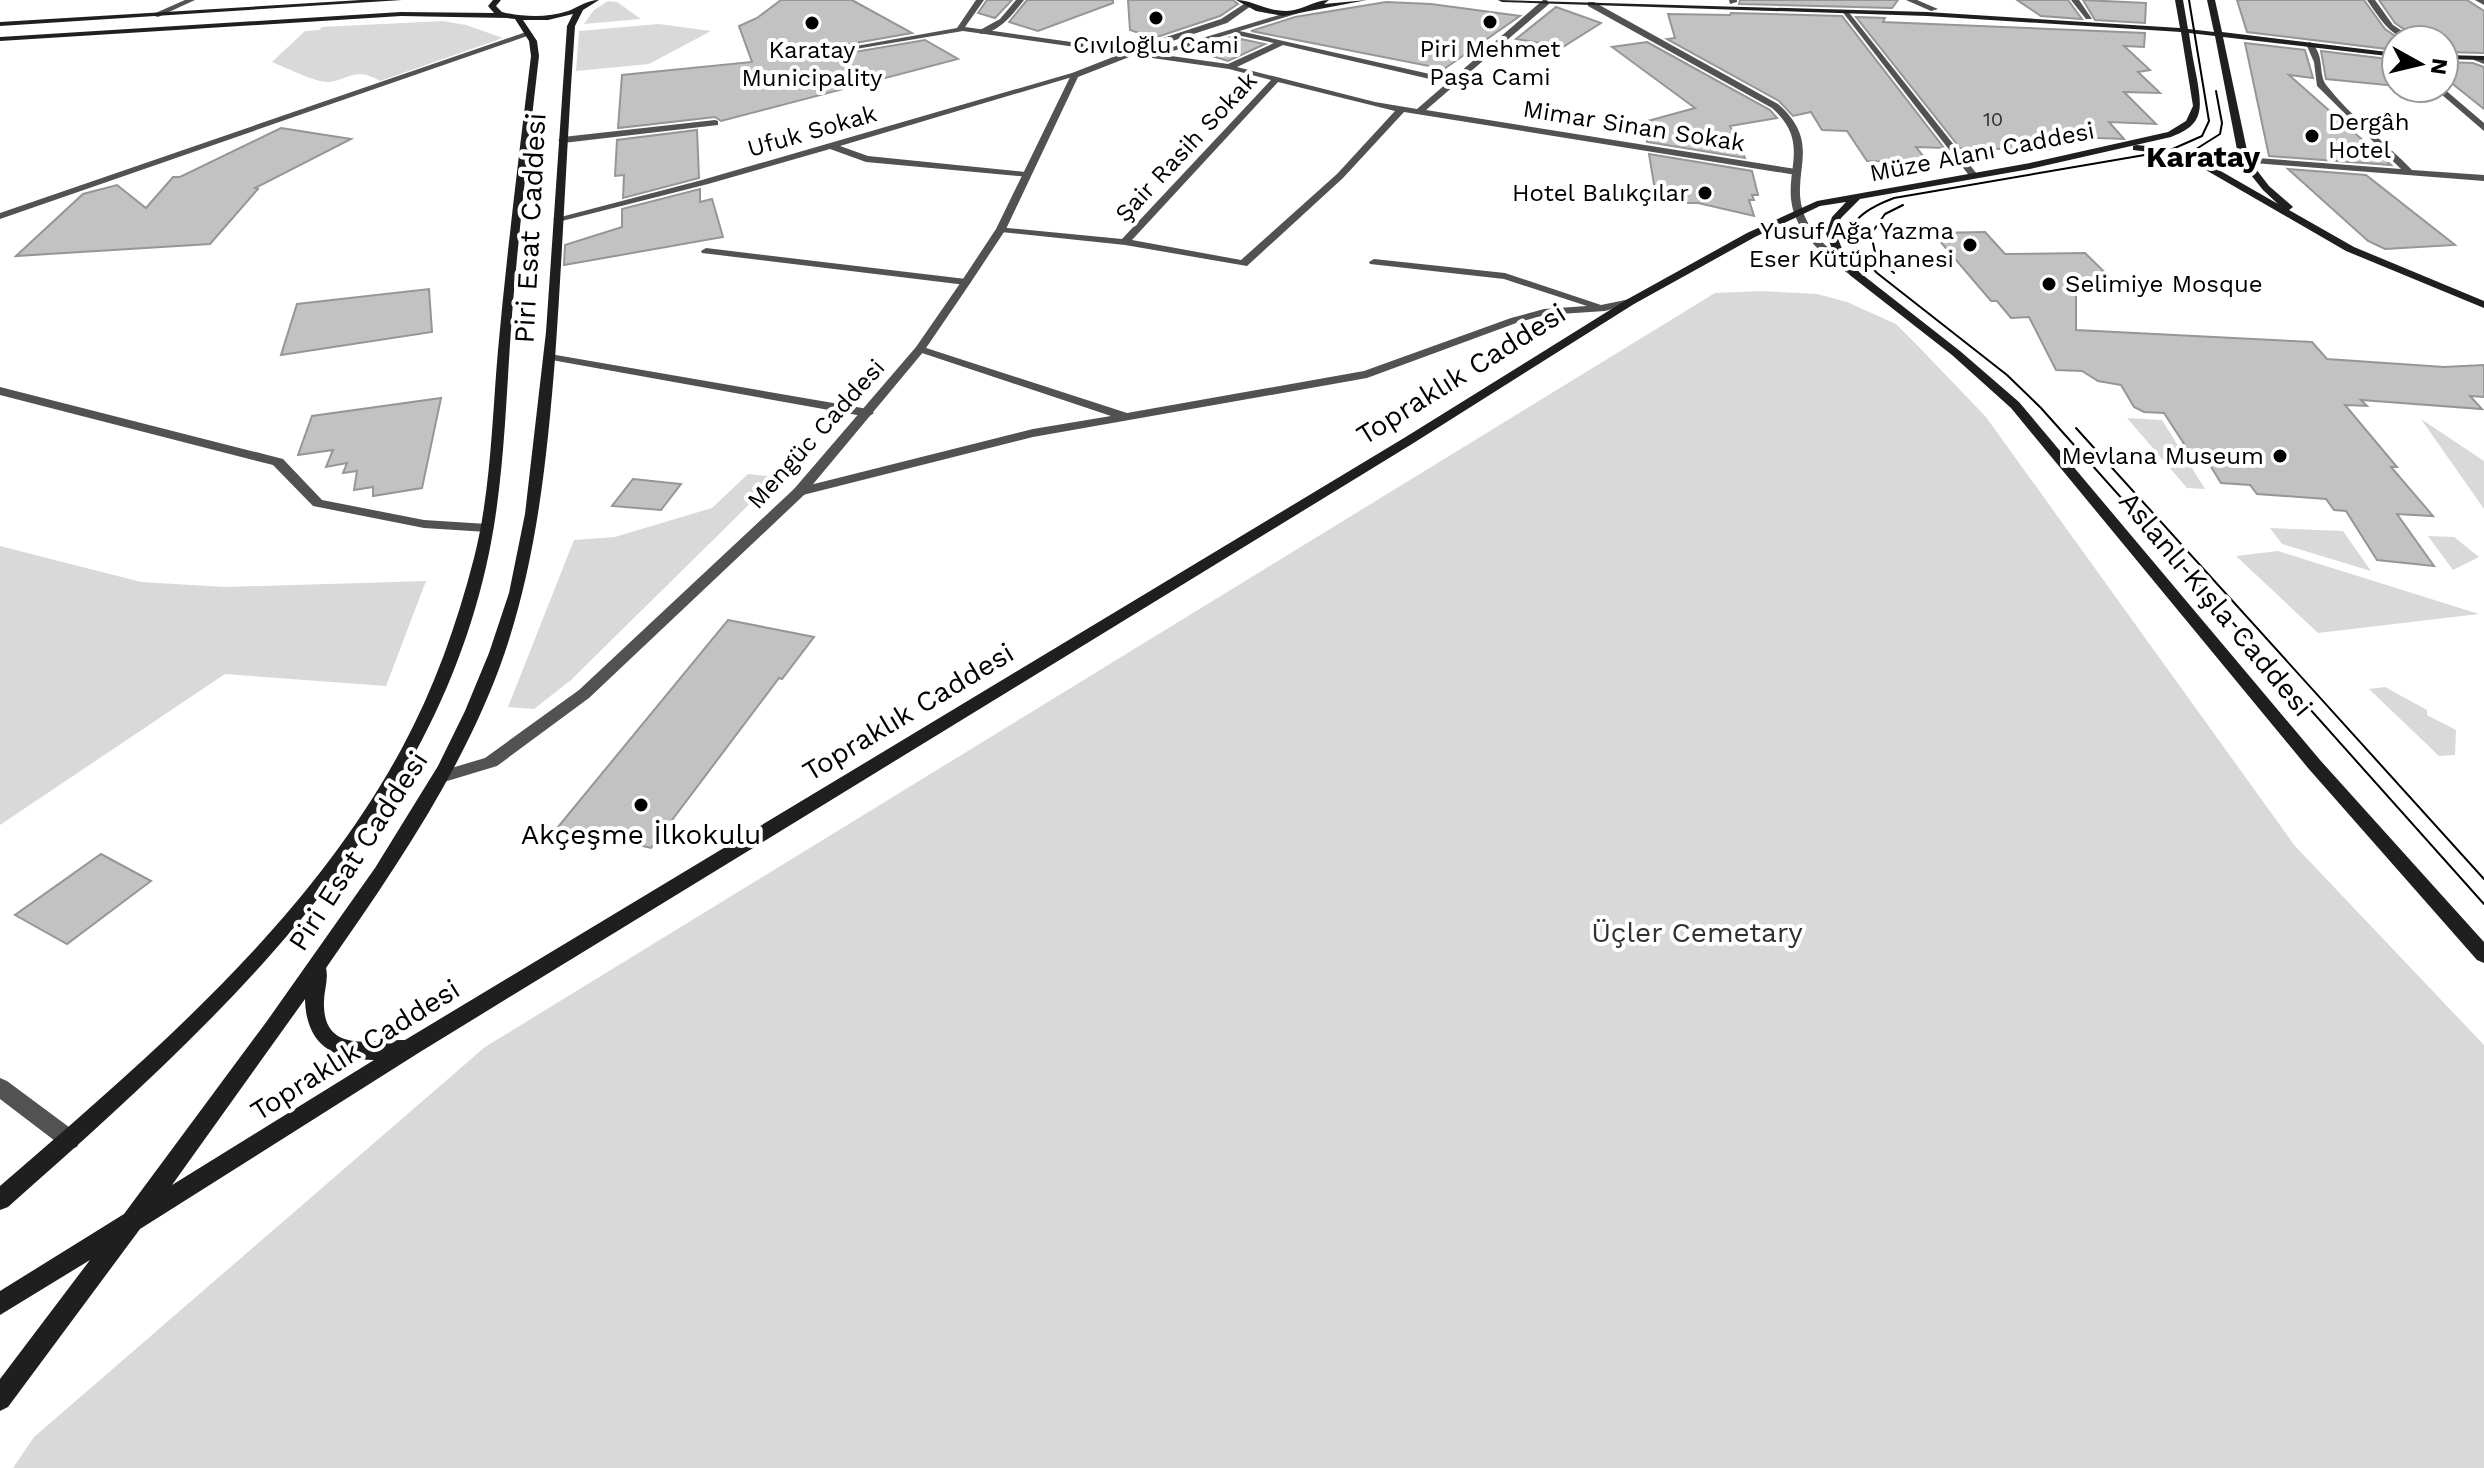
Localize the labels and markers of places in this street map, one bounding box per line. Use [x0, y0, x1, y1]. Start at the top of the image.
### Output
marker: Cıvıloğlu Cami [1147, 9, 1165, 27]
marker: Piri Mehmet Paşa Cami [1481, 13, 1499, 31]
marker: Karatay Municipality [803, 14, 821, 32]
place label: Cıvıloğlu Cami [1073, 31, 1239, 59]
place label: Piri Mehmet Paşa Cami [1420, 35, 1560, 91]
place label: Karatay Municipality [742, 36, 883, 92]
place label: Dergâh Hotel [2328, 108, 2410, 164]
marker: Dergâh Hotel [2303, 127, 2321, 145]
place label: Hotel Balıkçılar [1512, 179, 1689, 207]
marker: Hotel Balıkçılar [1696, 184, 1714, 202]
place label: Yusuf Ağa Yazma Eser Kütüphanesi [1749, 217, 1954, 273]
marker: Yusuf Ağa Yazma Eser Kütüphanesi [1961, 236, 1979, 254]
place label: Selimiye Mosque [2065, 270, 2263, 298]
marker: Selimiye Mosque [2040, 275, 2058, 293]
place label: Mevlana Museum [2061, 442, 2264, 470]
marker: Mevlana Museum [2271, 447, 2289, 465]
marker: Akçeşme İlkokulu [632, 796, 650, 814]
place label: Akçeşme İlkokulu [521, 818, 761, 851]

